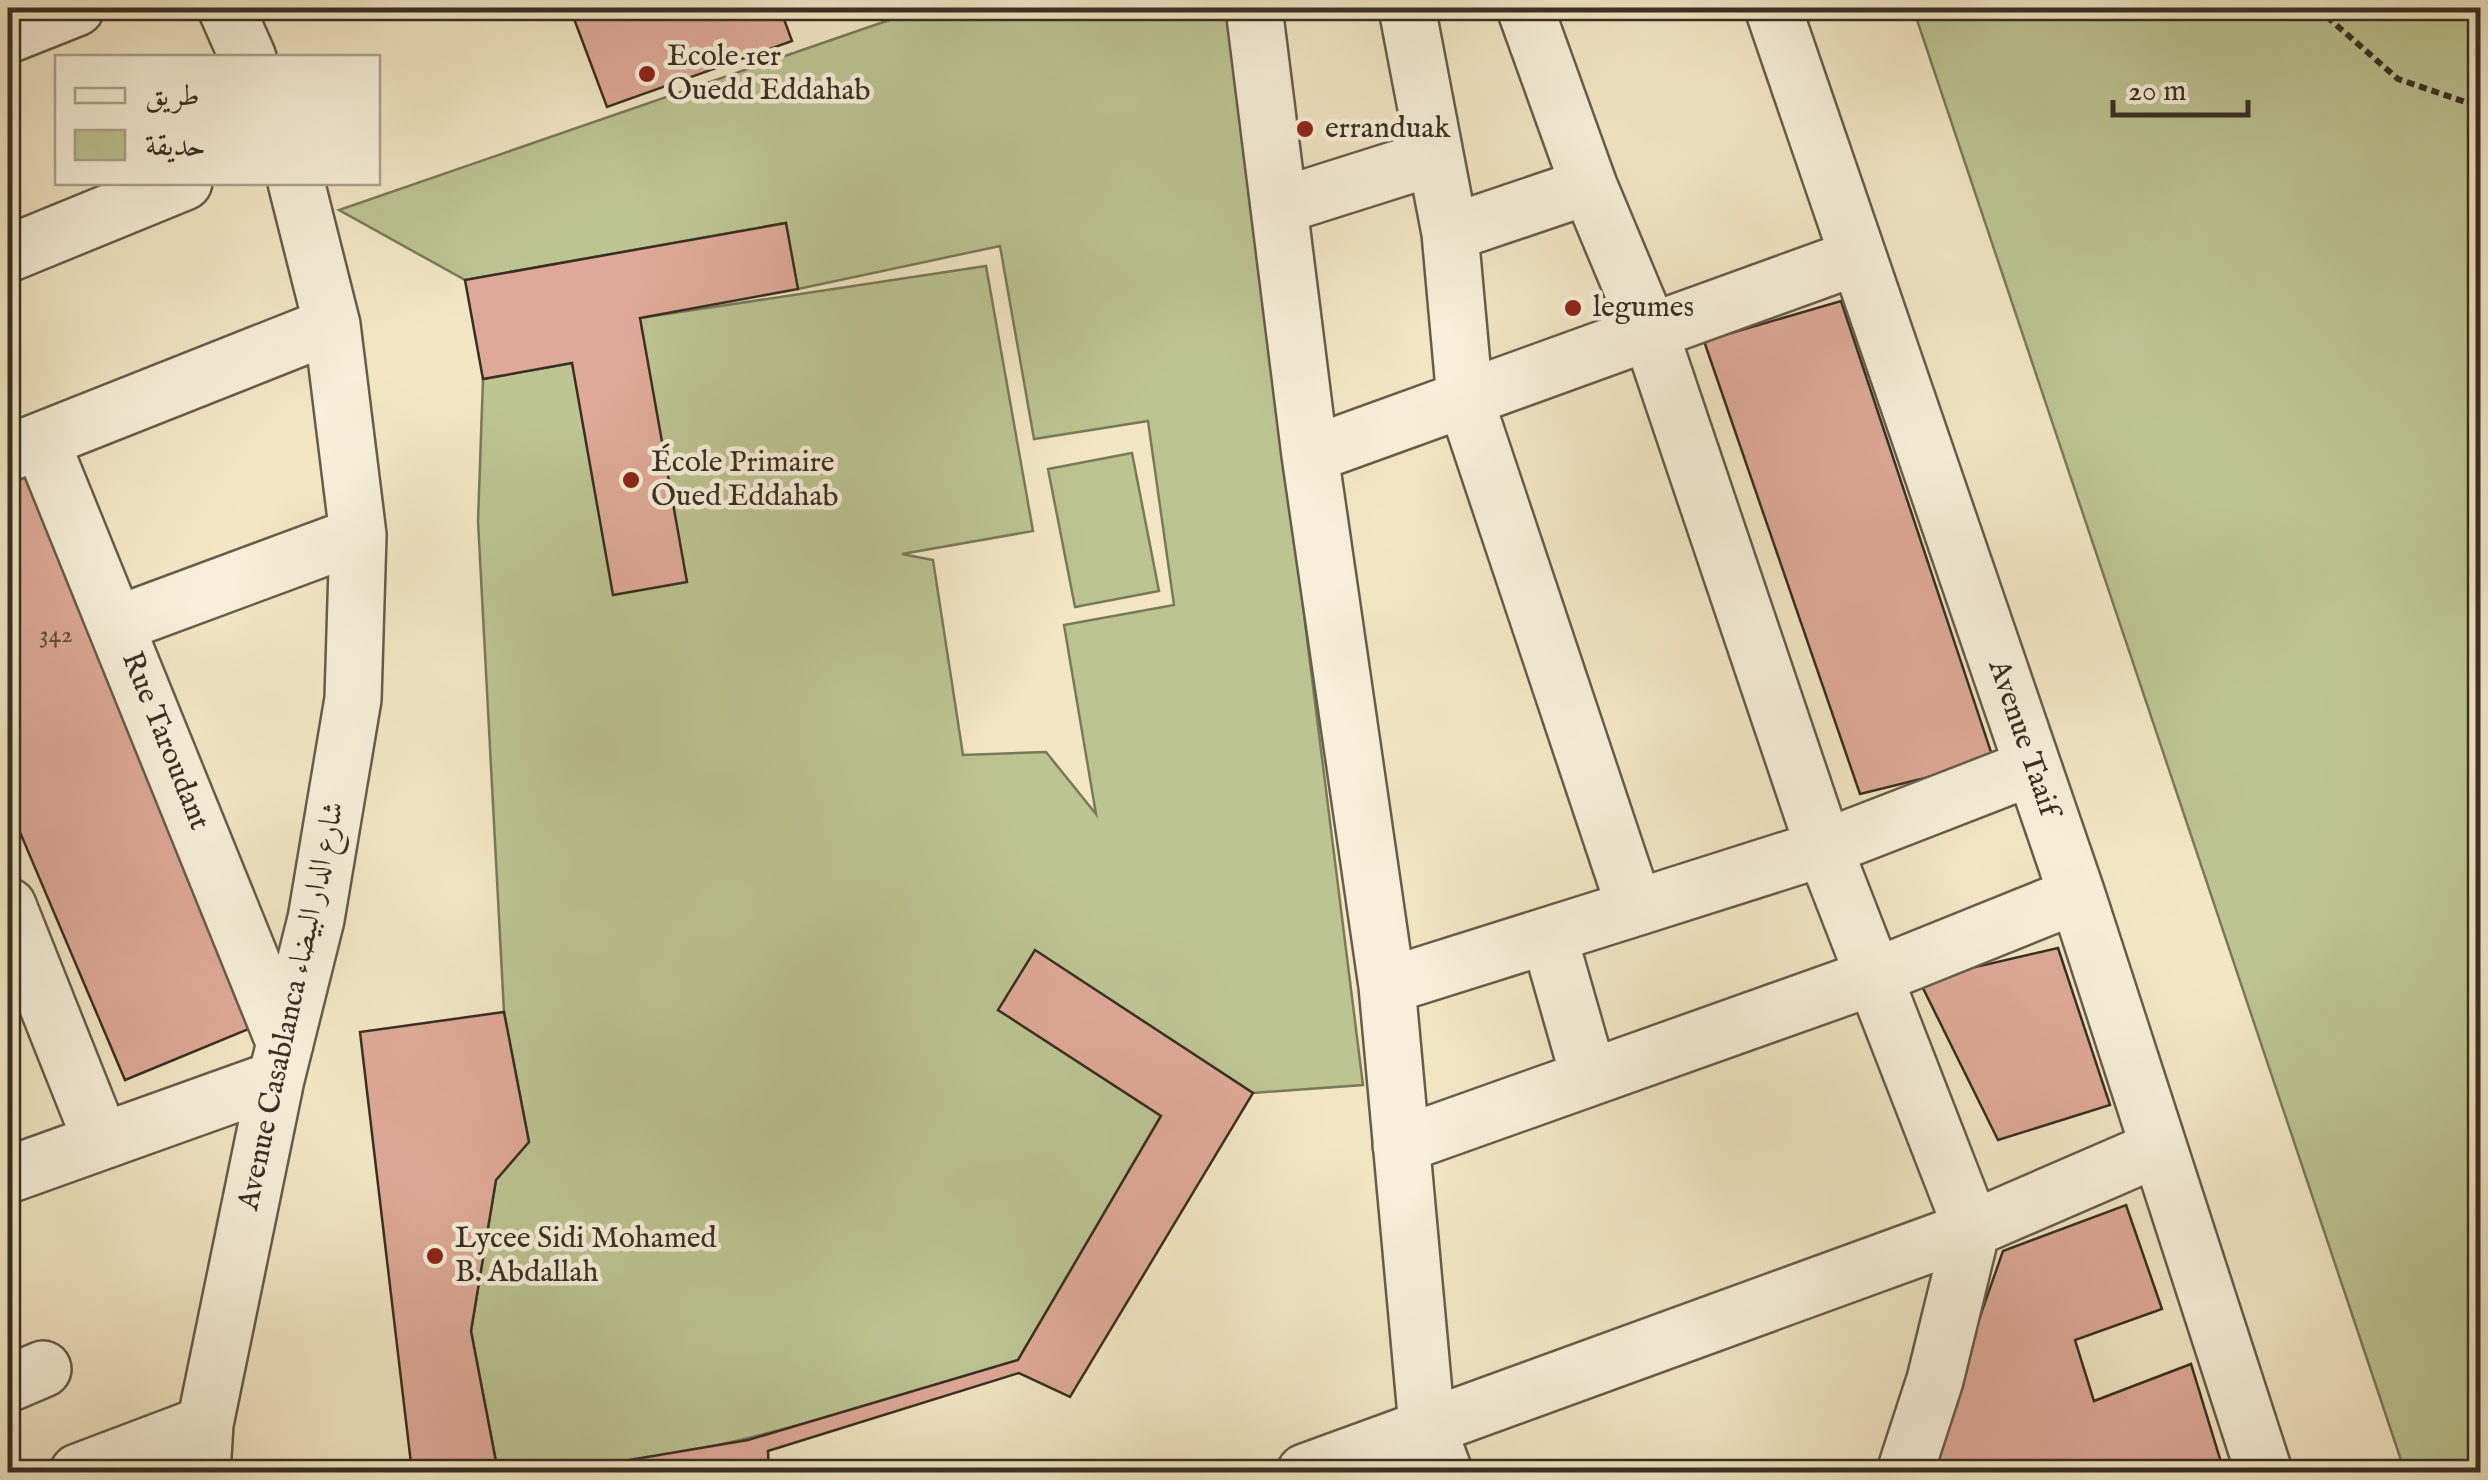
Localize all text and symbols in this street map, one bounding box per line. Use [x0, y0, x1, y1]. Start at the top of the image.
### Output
place label: Ecole 1er Ouedd Eddahab [667, 38, 870, 110]
legend [55, 55, 380, 185]
scale bar [2113, 55, 2248, 117]
marker: Ecole 1er Ouedd Eddahab [636, 63, 658, 85]
text: 20 m [2128, 73, 2187, 111]
text: طريق [145, 78, 200, 116]
place label: erranduak [1325, 110, 1451, 148]
marker: erranduak [1294, 118, 1316, 140]
text: حديقة [145, 128, 206, 166]
place label: legumes [1593, 289, 1694, 327]
marker: legumes [1562, 297, 1584, 319]
place label: École Primaire Oued Eddahab [651, 443, 838, 516]
marker: École Primaire Oued Eddahab [620, 469, 642, 491]
house number: 342 [39, 619, 73, 651]
street label: Rue Taroudant [112, 646, 218, 836]
street label: Avenue Taaif [1978, 654, 2069, 826]
street label: Avenue Casablanca شارع الدار البيضاء [230, 798, 358, 1216]
place label: Lycee Sidi Mohamed B. Abdallah [455, 1220, 718, 1292]
marker: Lycee Sidi Mohamed B. Abdallah [424, 1245, 446, 1267]

